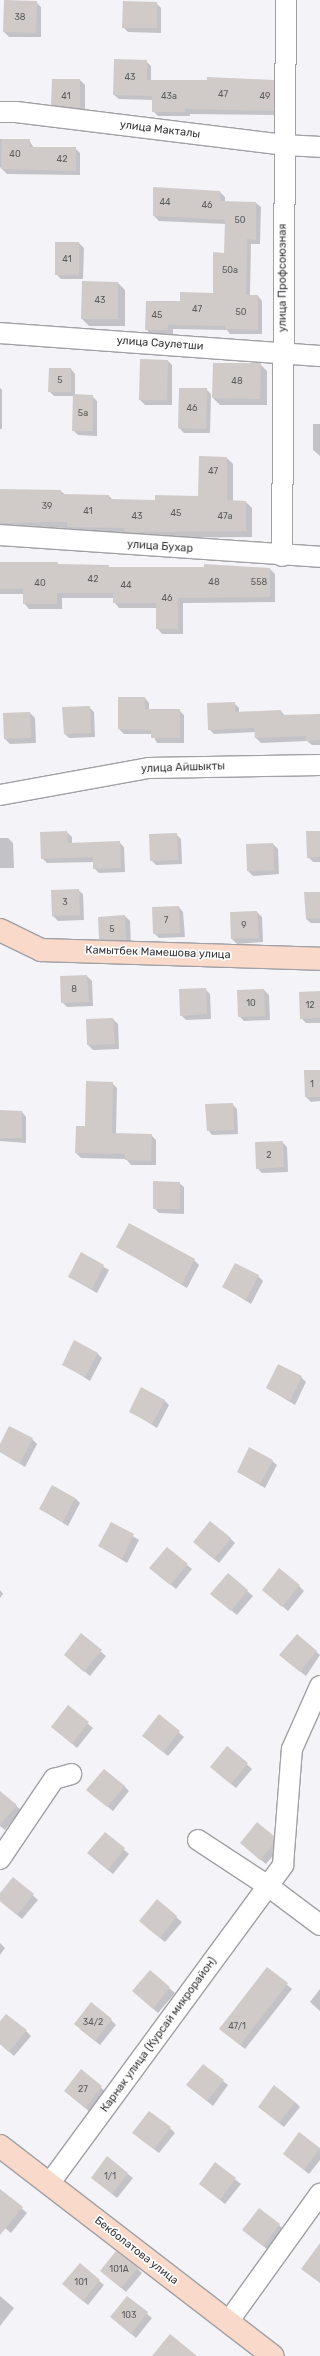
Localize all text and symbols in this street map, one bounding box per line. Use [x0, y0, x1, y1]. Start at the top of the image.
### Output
house number: 38 [14, 12, 26, 22]
house number: 43 [125, 72, 135, 82]
house number: 47 [218, 89, 228, 99]
house number: 41 [61, 91, 71, 101]
house number: 43а [161, 91, 177, 101]
house number: 49 [260, 91, 270, 101]
street label: улица Макталы [119, 119, 201, 141]
house number: 40 [9, 149, 21, 159]
house number: 42 [57, 154, 67, 164]
house number: 44 [159, 197, 171, 207]
house number: 46 [201, 200, 213, 210]
house number: 50 [234, 215, 246, 225]
street label: улица Профсоюзная [276, 224, 290, 332]
house number: 41 [62, 254, 72, 264]
house number: 50а [222, 265, 238, 275]
house number: 43 [95, 295, 105, 305]
house number: 47 [192, 304, 202, 314]
house number: 50 [235, 307, 247, 317]
house number: 45 [152, 310, 162, 320]
street label: улица Саулетши [116, 334, 204, 354]
house number: 5 [57, 375, 63, 385]
house number: 48 [231, 376, 243, 386]
house number: 46 [186, 403, 198, 413]
house number: 5а [78, 408, 88, 418]
house number: 47 [208, 466, 218, 476]
house number: 39 [42, 501, 52, 511]
house number: 41 [83, 506, 93, 516]
house number: 45 [171, 508, 181, 518]
house number: 43 [132, 511, 142, 521]
house number: 47а [217, 511, 233, 521]
street label: улица Бухар [127, 538, 193, 556]
house number: 42 [88, 574, 98, 584]
house number: 48 [208, 577, 220, 587]
house number: 558 [251, 577, 267, 587]
house number: 40 [34, 578, 46, 588]
house number: 44 [120, 580, 132, 590]
house number: 46 [161, 593, 173, 603]
street label: улица Айшыкты [141, 760, 225, 776]
house number: 3 [62, 897, 68, 907]
house number: 7 [164, 915, 168, 925]
house number: 9 [241, 920, 247, 930]
house number: 5 [109, 924, 115, 934]
street label: Камытбек Мамешова улица [85, 944, 231, 962]
house number: 8 [71, 984, 77, 994]
house number: 10 [246, 998, 256, 1008]
house number: 12 [305, 1000, 315, 1010]
house number: 1 [310, 1079, 314, 1089]
house number: 2 [266, 1150, 272, 1160]
street label: Карнак улица (Курсай микрорайон) [98, 1955, 220, 2115]
house number: 34/2 [83, 2017, 103, 2027]
house number: 47/1 [228, 2021, 246, 2031]
house number: 27 [78, 2084, 88, 2094]
house number: 1/1 [104, 2171, 116, 2181]
street label: Бекболатова улица [91, 2214, 181, 2288]
house number: 101А [109, 2264, 129, 2274]
house number: 101 [74, 2277, 88, 2287]
house number: 103 [122, 2310, 136, 2320]

